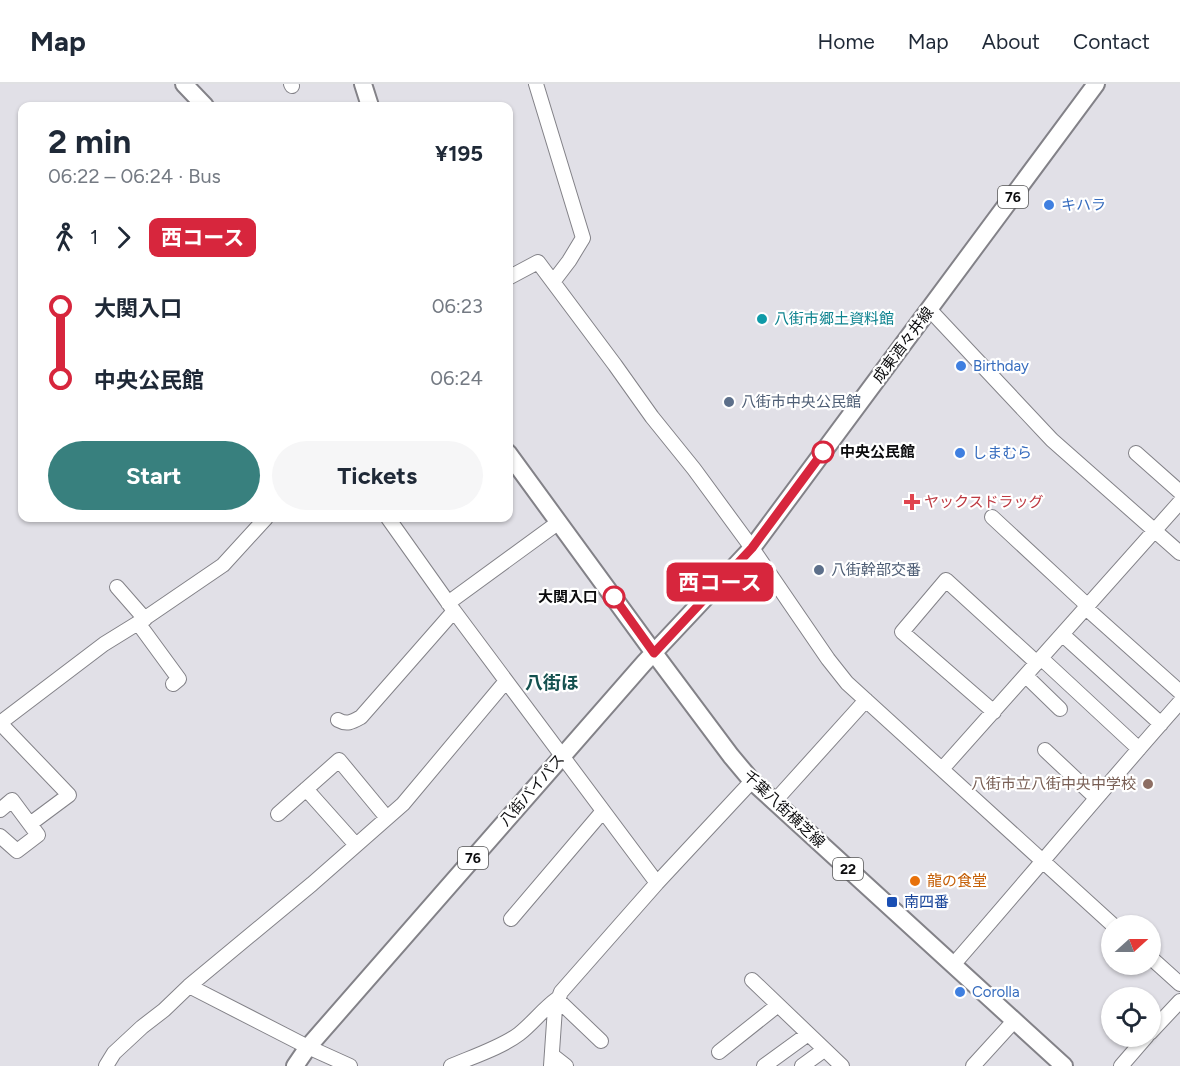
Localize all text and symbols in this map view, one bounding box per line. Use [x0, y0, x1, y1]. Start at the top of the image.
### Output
text: Map [30, 24, 86, 58]
text: Home [818, 29, 875, 54]
text: Map [908, 29, 949, 54]
text: About [982, 29, 1040, 54]
text: Contact [1073, 29, 1150, 54]
text: 2 min [48, 122, 131, 161]
text: ¥195 [435, 140, 483, 167]
text: 06:22 – 06:24 · Bus [48, 164, 221, 188]
road number: 76 [998, 186, 1028, 208]
place label: キハラ [1061, 196, 1106, 214]
marker: キハラ [1042, 198, 1056, 212]
icon: walk [48, 221, 81, 254]
icon: forward [107, 221, 140, 254]
text: 1 [90, 225, 98, 249]
text: 西コース [161, 225, 244, 250]
text: 06:23 [432, 294, 483, 318]
text: 大関入口 [94, 295, 182, 322]
street label: 成東酒々井線 [869, 304, 937, 386]
place label: 八街市郷土資料館 [774, 310, 894, 328]
marker: 八街市郷土資料館 [755, 312, 769, 326]
place label: Birthday [973, 357, 1029, 375]
marker: Birthday [954, 359, 968, 373]
text: 06:24 [430, 366, 483, 390]
text: 中央公民館 [94, 367, 204, 394]
place label: 八街市中央公民館 [741, 393, 861, 411]
marker: 八街市中央公民館 [722, 395, 736, 409]
button: Start [48, 441, 260, 510]
button: Tickets [272, 441, 483, 510]
marker: 中央公民館 [812, 441, 834, 463]
place label: 中央公民館 [840, 443, 915, 461]
place label: しまむら [972, 444, 1032, 462]
marker: しまむら [953, 446, 967, 460]
place label: ヤックスドラッグ [924, 493, 1044, 511]
marker: ヤックスドラッグ [905, 495, 919, 509]
place label: 八街幹部交番 [831, 561, 921, 579]
line badge: 西コース [678, 562, 762, 602]
marker: 八街幹部交番 [812, 563, 826, 577]
text: 西コース [679, 570, 761, 595]
marker: 大関入口 [603, 586, 625, 608]
place label: 大関入口 [538, 588, 598, 606]
district label: 八街ほ [525, 672, 579, 694]
street label: 八街バイパス [496, 750, 568, 830]
street label: 千葉八街横芝線 [739, 767, 829, 851]
place label: 八街市立八街中央中学校 [971, 775, 1136, 793]
marker: 八街市立八街中央中学校 [1141, 777, 1155, 791]
road number: 76 [458, 847, 488, 869]
road number: 22 [833, 858, 863, 880]
place label: 龍の食堂 [927, 872, 987, 890]
marker: 龍の食堂 [908, 874, 922, 888]
place label: 南四番 [904, 893, 949, 911]
marker: 南四番 [885, 895, 899, 909]
north arrow [1101, 915, 1161, 975]
map controls [1101, 915, 1161, 1047]
place label: Corolla [972, 983, 1020, 1001]
marker: Corolla [953, 985, 967, 999]
button: locate [1101, 987, 1161, 1047]

